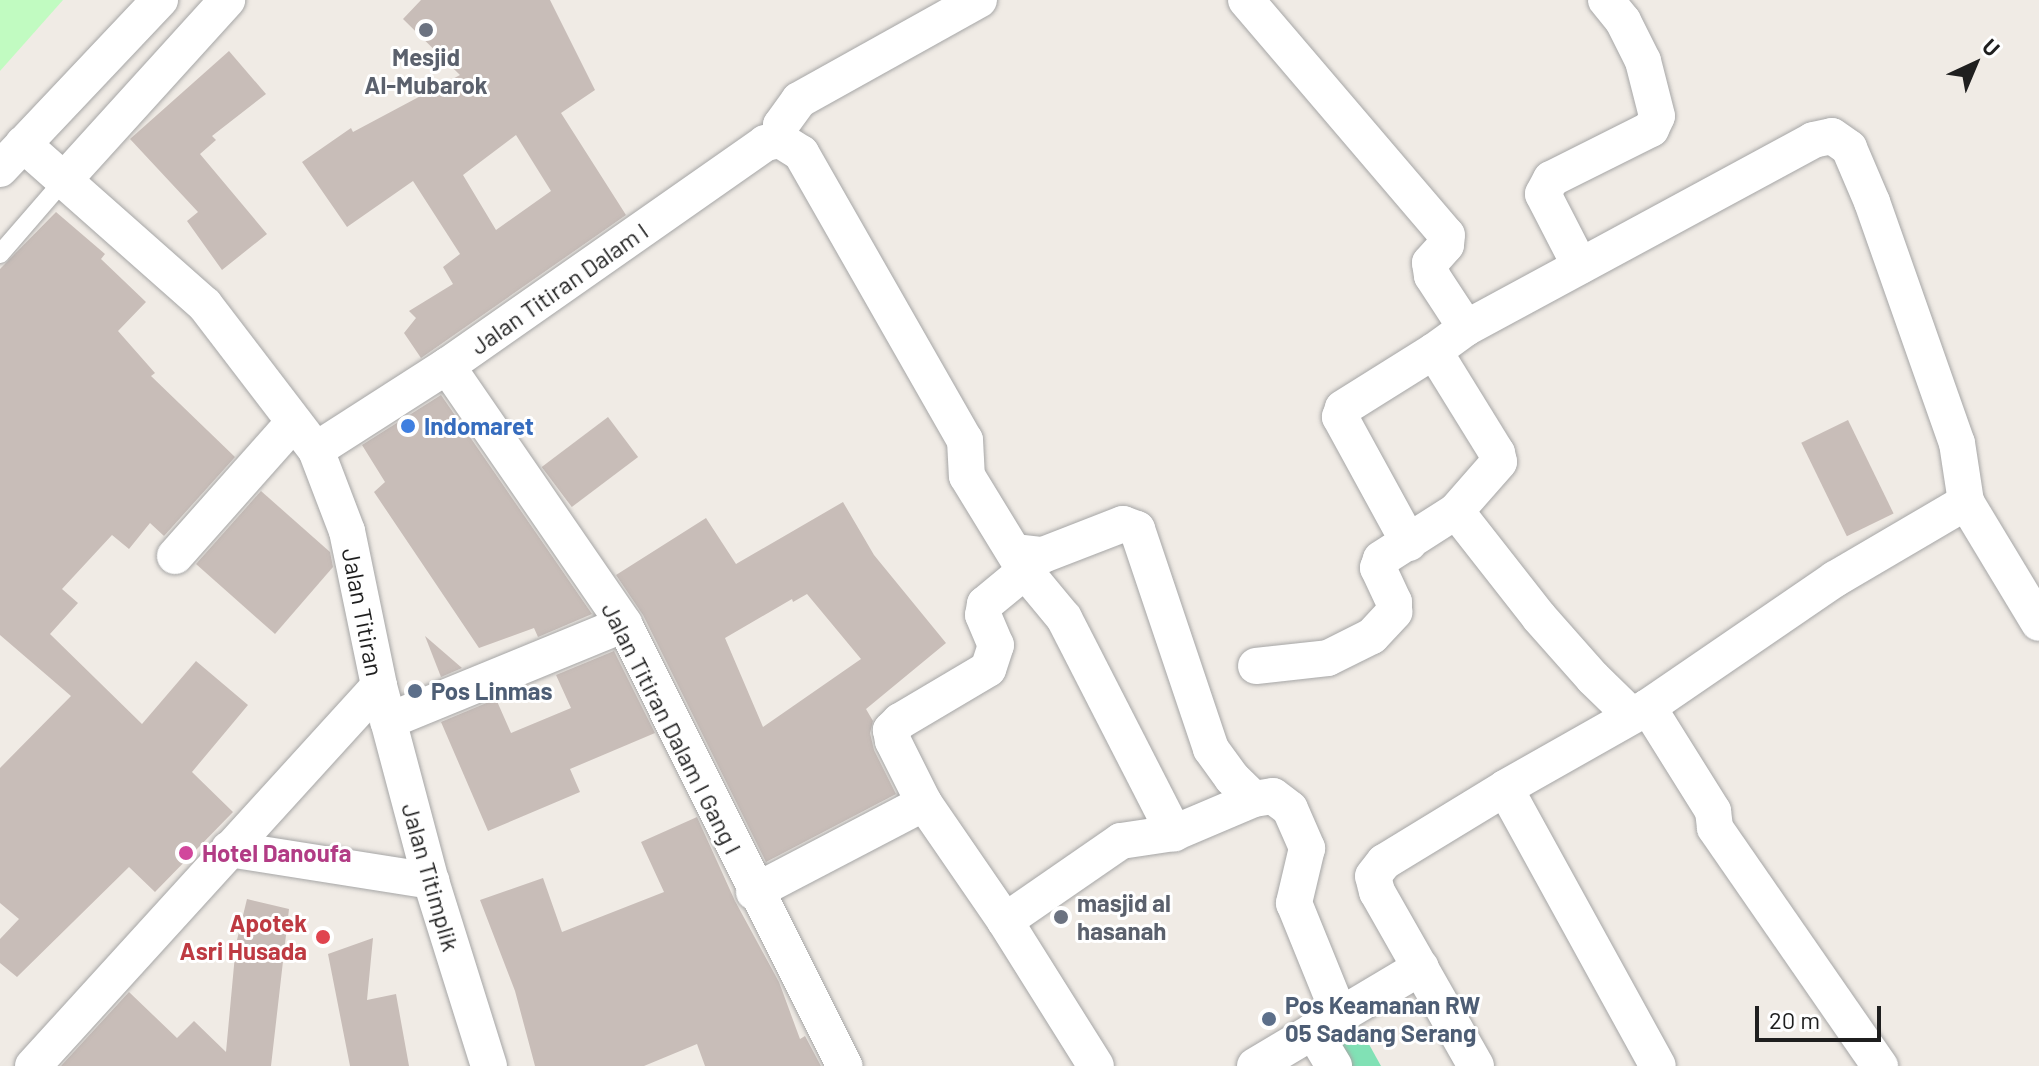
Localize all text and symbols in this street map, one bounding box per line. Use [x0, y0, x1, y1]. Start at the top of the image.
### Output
marker: Mesjid Al-Mubarok [417, 21, 435, 39]
north arrow [1935, 24, 2015, 104]
text: U [1978, 33, 2006, 61]
place label: Mesjid Al-Mubarok [364, 43, 488, 99]
street label: Jalan Titiran Dalam I [465, 216, 653, 360]
place label: Indomaret [424, 412, 534, 440]
marker: Indomaret [399, 417, 417, 435]
street label: Jalan Titiran [336, 546, 390, 678]
street label: Jalan Titiran Dalam I Gang I [596, 597, 748, 859]
place label: Pos Linmas [431, 677, 553, 705]
marker: Pos Linmas [406, 682, 424, 700]
street label: Jalan Titimplik [396, 800, 466, 954]
place label: Hotel Danoufa [202, 839, 352, 867]
marker: Hotel Danoufa [177, 844, 195, 862]
place label: masjid al hasanah [1077, 889, 1171, 945]
marker: masjid al hasanah [1052, 908, 1070, 926]
place label: Apotek Asri Husada [180, 909, 307, 965]
marker: Apotek Asri Husada [314, 928, 332, 946]
scale bar [1759, 990, 1885, 1040]
place label: Pos Keamanan RW 05 Sadang Serang [1285, 991, 1480, 1047]
text: 20 m [1769, 1005, 1820, 1034]
marker: Pos Keamanan RW 05 Sadang Serang [1260, 1010, 1278, 1028]

